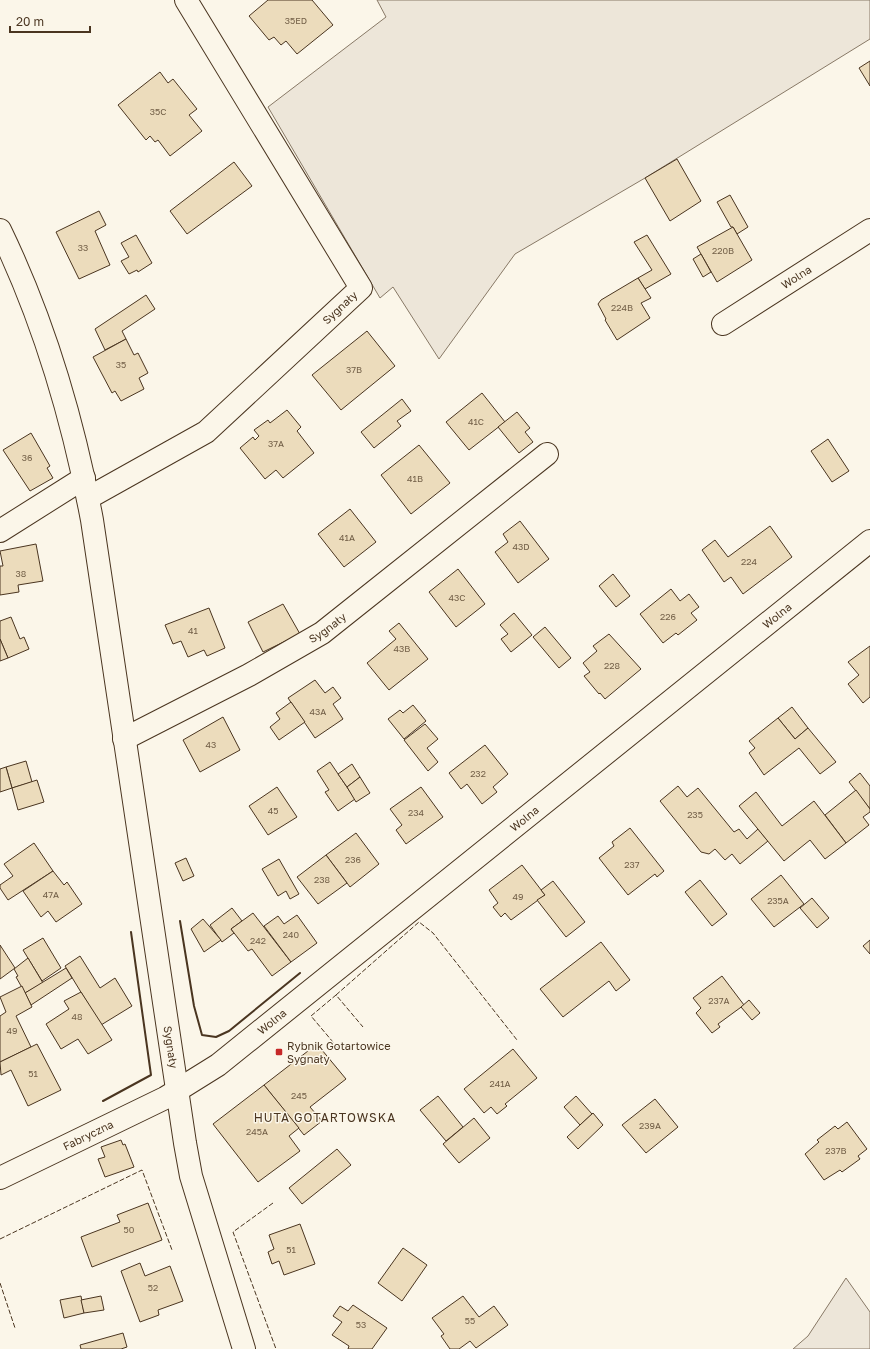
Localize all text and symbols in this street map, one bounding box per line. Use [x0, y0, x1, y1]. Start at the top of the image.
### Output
scale bar [10, 8, 90, 34]
text: 20 m [16, 14, 44, 29]
house number: 35ED [285, 15, 307, 26]
house number: 35C [150, 106, 166, 117]
house number: 33 [78, 242, 88, 253]
house number: 220B [712, 245, 734, 256]
street label: Wolna [779, 262, 814, 291]
street label: Sygnały [319, 288, 360, 327]
house number: 224B [611, 302, 633, 313]
house number: 35 [116, 359, 126, 370]
house number: 37B [346, 364, 362, 375]
house number: 41C [468, 416, 484, 427]
house number: 37A [268, 438, 284, 449]
house number: 36 [22, 452, 32, 463]
house number: 41B [407, 473, 423, 484]
house number: 41A [339, 532, 355, 543]
house number: 43D [512, 541, 530, 552]
house number: 224 [741, 556, 757, 567]
house number: 38 [16, 568, 26, 579]
house number: 43C [449, 592, 465, 603]
street label: Wolna [760, 600, 794, 631]
street label: Sygnały [306, 610, 348, 645]
house number: 226 [660, 611, 676, 622]
house number: 41 [188, 625, 199, 636]
house number: 43B [394, 643, 410, 654]
house number: 228 [604, 660, 620, 671]
house number: 43A [310, 706, 326, 717]
house number: 43 [206, 739, 216, 750]
house number: 232 [470, 768, 486, 779]
street label: Wolna [507, 803, 541, 834]
house number: 45 [268, 805, 278, 816]
house number: 234 [408, 807, 424, 818]
house number: 235 [687, 809, 703, 820]
house number: 236 [345, 854, 361, 865]
house number: 237 [624, 859, 640, 870]
house number: 238 [314, 874, 330, 885]
house number: 47A [43, 889, 59, 900]
house number: 49 [513, 891, 523, 902]
house number: 235A [767, 895, 789, 906]
house number: 240 [283, 929, 300, 940]
house number: 242 [250, 935, 266, 946]
house number: 237A [708, 995, 730, 1006]
street label: Wolna [255, 1006, 289, 1037]
house number: 48 [72, 1011, 82, 1022]
house number: 49 [7, 1025, 17, 1036]
street label: Sygnały [162, 1025, 181, 1069]
place label: Rybnik Gotartowice Sygnały [287, 1039, 391, 1065]
marker: Rybnik Gotartowice Sygnały [274, 1047, 284, 1057]
house number: 51 [28, 1068, 38, 1079]
house number: 241A [489, 1078, 511, 1089]
house number: 245 [291, 1090, 307, 1101]
district label: HUTA GOTARTOWSKA [254, 1110, 396, 1125]
street label: Fabryczna [61, 1117, 115, 1153]
house number: 239A [639, 1120, 661, 1131]
house number: 245A [246, 1126, 268, 1137]
house number: 237B [825, 1145, 847, 1156]
house number: 50 [124, 1224, 135, 1235]
house number: 51 [286, 1244, 296, 1255]
house number: 52 [148, 1282, 158, 1293]
house number: 55 [465, 1315, 475, 1326]
house number: 53 [356, 1319, 366, 1330]

